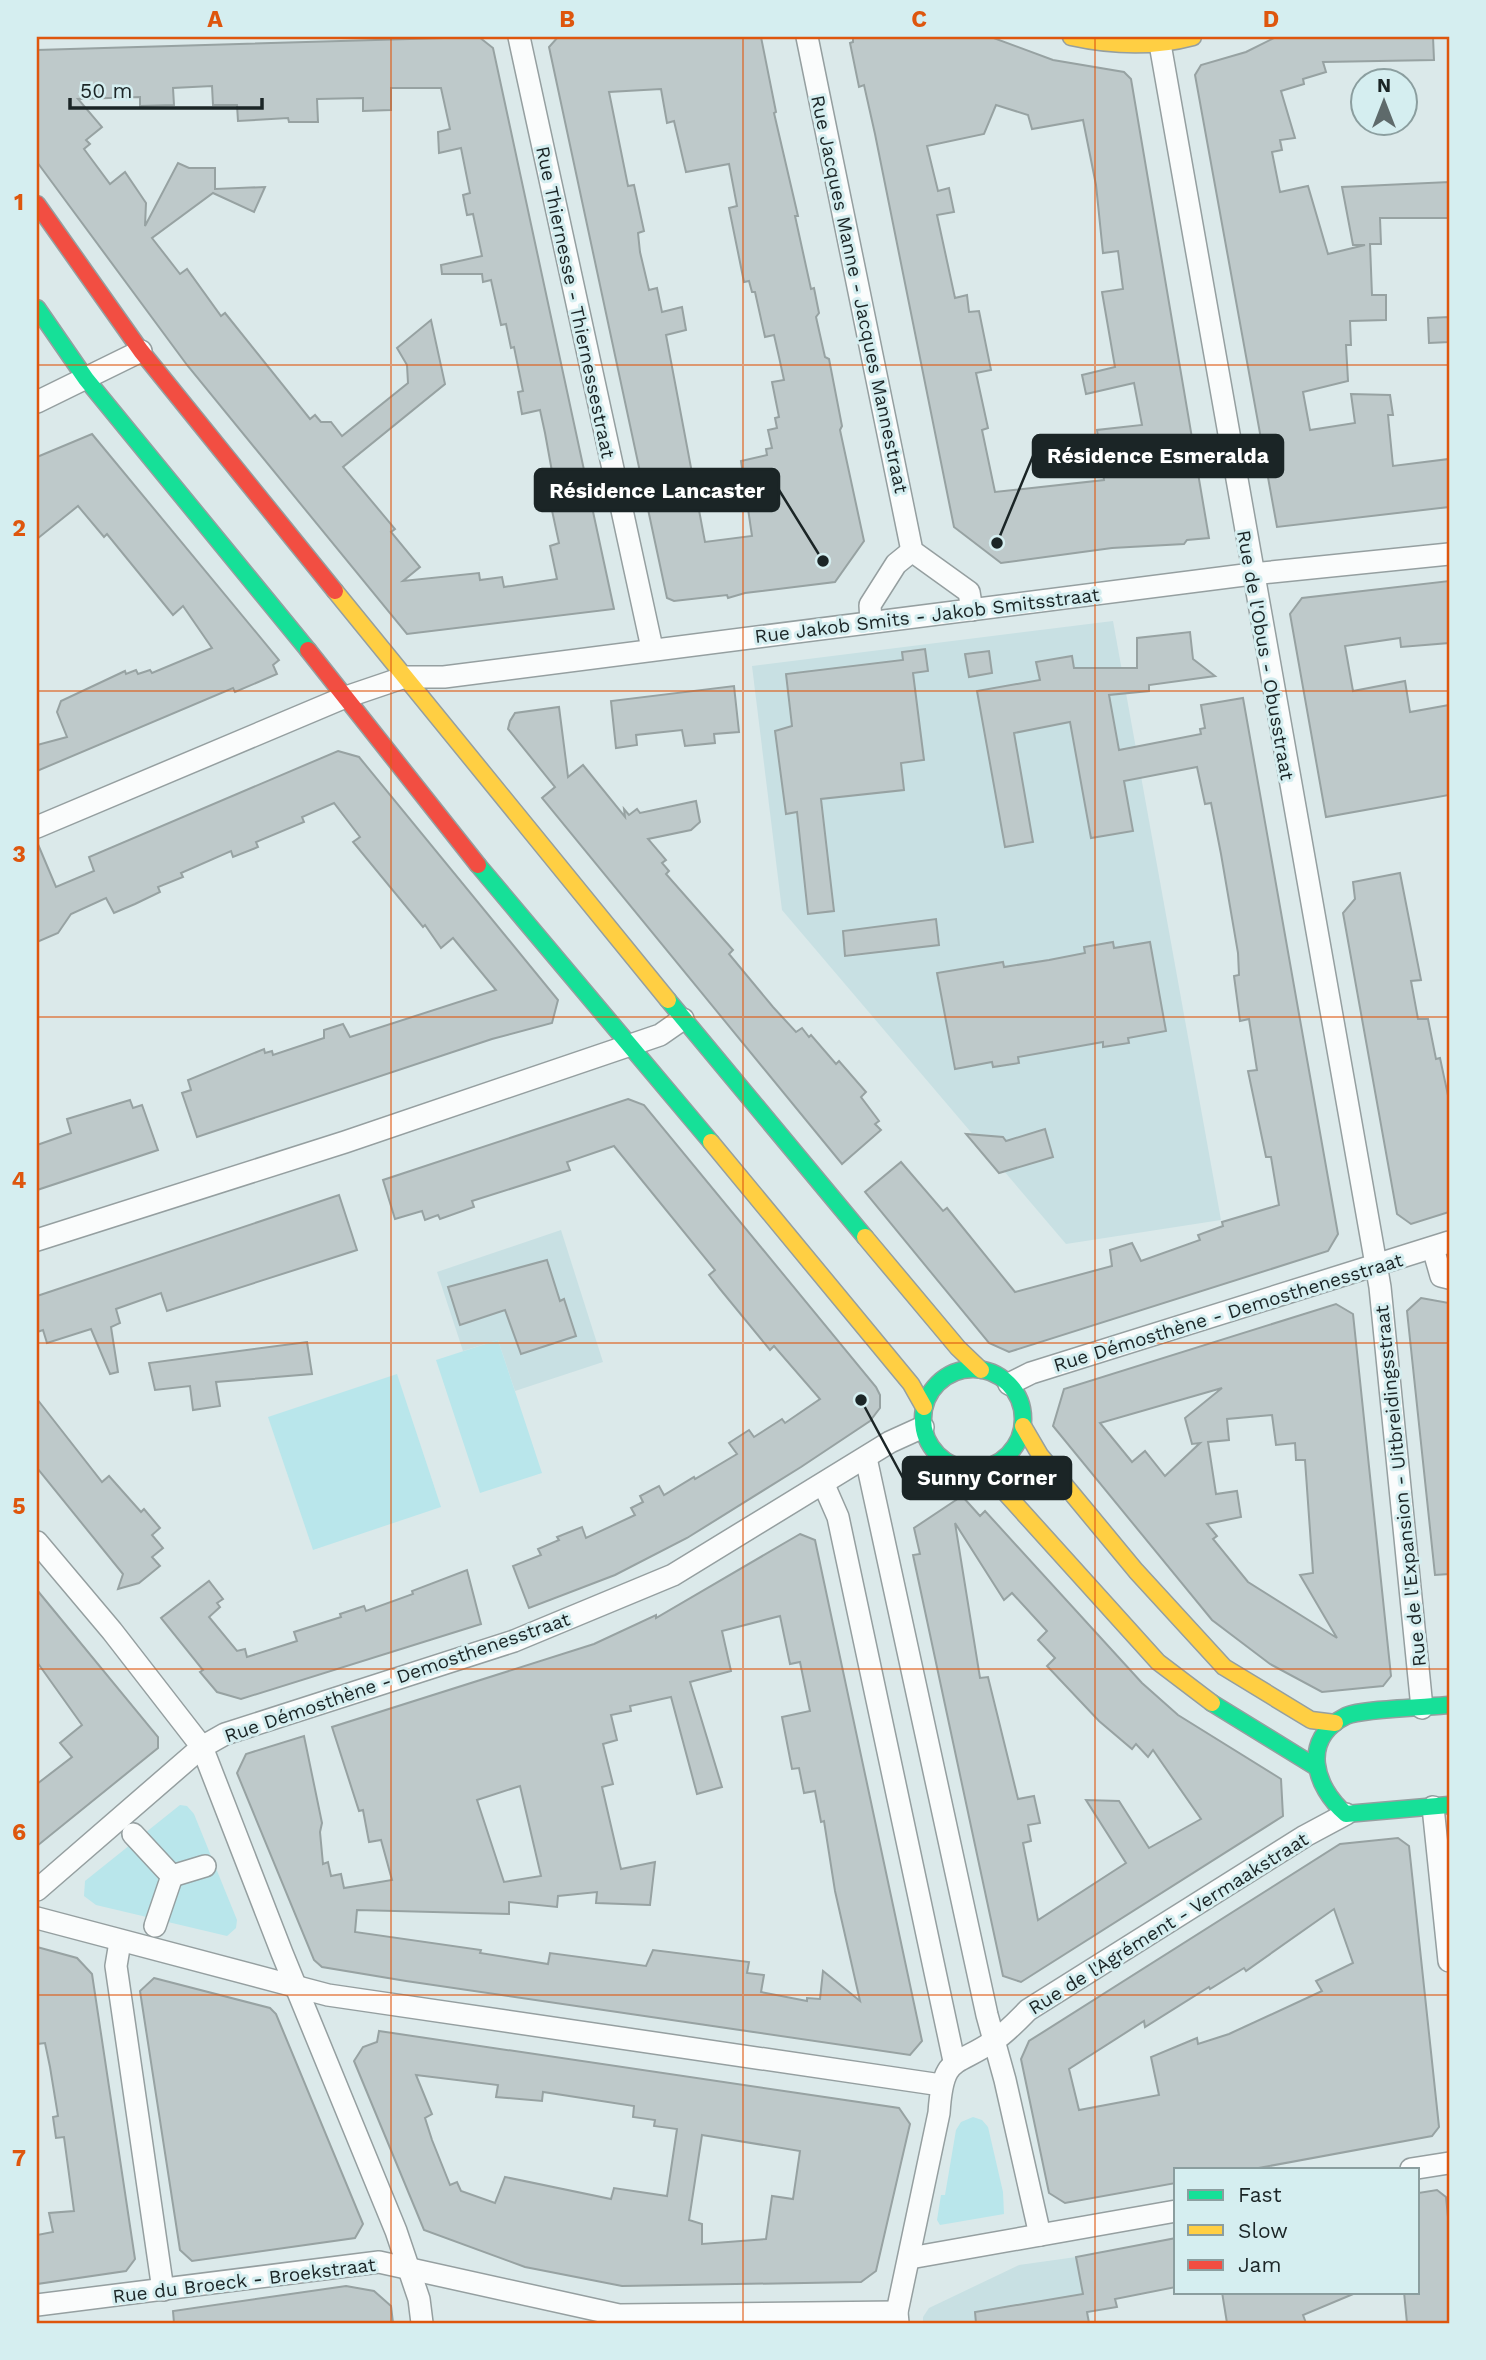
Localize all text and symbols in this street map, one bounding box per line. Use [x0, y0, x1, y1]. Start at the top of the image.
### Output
text: A [207, 6, 223, 33]
text: B [559, 6, 575, 33]
text: C [911, 6, 927, 33]
text: D [1263, 6, 1279, 33]
scale bar [70, 66, 262, 110]
north arrow [1350, 66, 1420, 136]
text: N [1377, 74, 1391, 97]
text: 50 m [80, 78, 132, 103]
street label: Rue Jacques Manne - Jacques Mannestraat [806, 93, 913, 495]
street label: Rue Thiernesse - Thiernessestraat [531, 144, 620, 460]
text: 1 [14, 189, 24, 216]
callout: Résidence Esmeralda [1033, 435, 1283, 477]
text: Résidence Esmeralda [1047, 443, 1270, 468]
callout: Résidence Lancaster [535, 469, 779, 511]
text: Résidence Lancaster [549, 478, 765, 503]
text: 2 [12, 515, 26, 542]
street label: Rue de l'Obus - Obusstraat [1232, 528, 1299, 782]
street label: Rue Jakob Smits - Jakob Smitsstraat [753, 583, 1101, 648]
text: 3 [12, 841, 26, 868]
text: 4 [12, 1167, 27, 1194]
street label: Rue Démosthène - Demosthenesstraat [1051, 1248, 1406, 1377]
street label: Rue de l'Expansion - Uitbreidingsstraat [1370, 1304, 1431, 1668]
callout: Sunny Corner [903, 1457, 1071, 1499]
text: Sunny Corner [917, 1465, 1057, 1490]
text: 5 [12, 1493, 26, 1520]
street label: Rue Démosthène - Demosthenesstraat [221, 1607, 573, 1748]
text: 6 [12, 1819, 26, 1846]
street label: Rue de l'Agrément - Vermaakstraat [1024, 1827, 1312, 2019]
text: 7 [12, 2145, 26, 2172]
legend [1174, 2168, 1420, 2294]
text: Fast [1238, 2182, 1282, 2207]
text: Slow [1238, 2218, 1288, 2243]
text: Jam [1238, 2252, 1281, 2277]
street label: Rue du Broeck - Broekstraat [111, 2253, 377, 2308]

